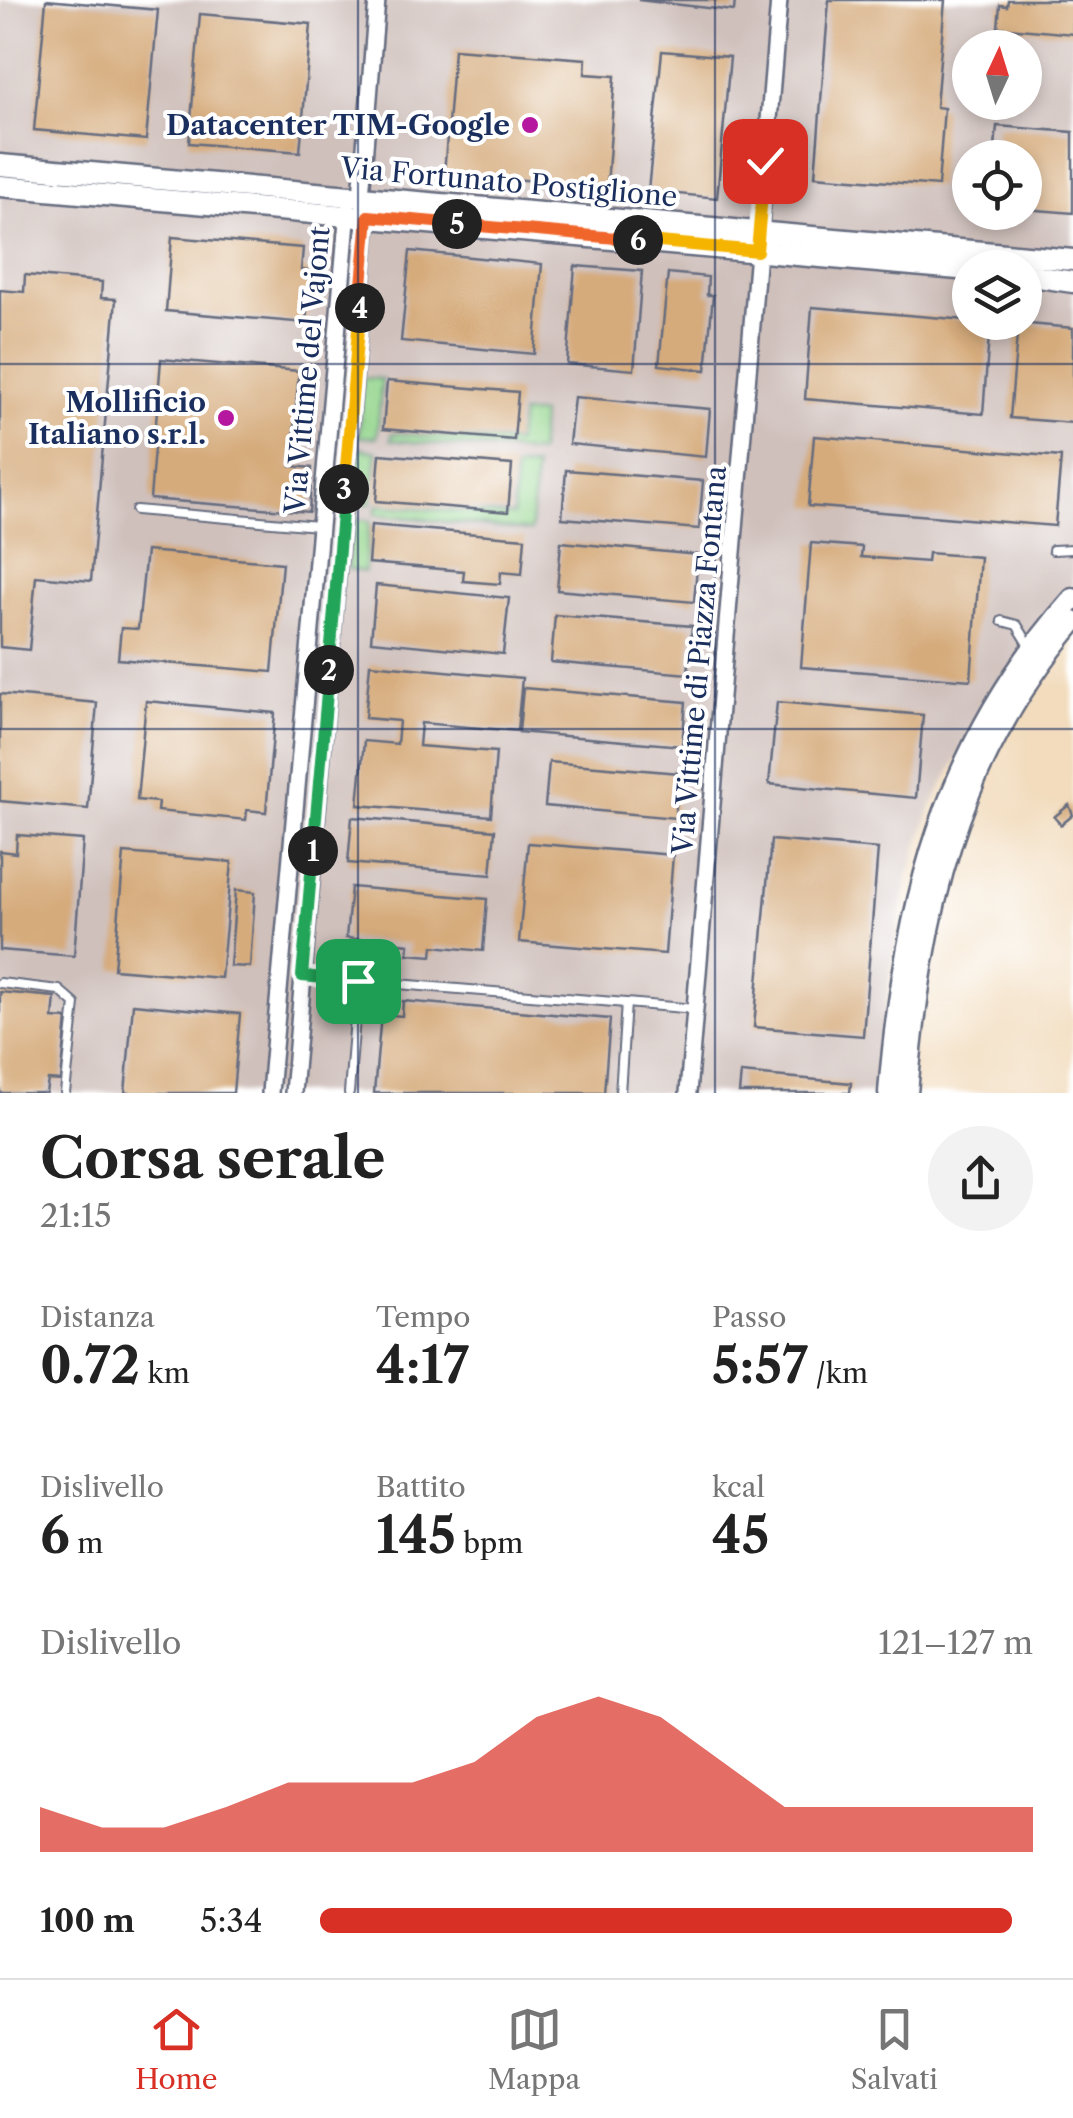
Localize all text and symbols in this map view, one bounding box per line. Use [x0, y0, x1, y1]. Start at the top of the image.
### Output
north arrow [952, 30, 1042, 120]
map controls [952, 30, 1042, 340]
place label: Datacenter TIM-Google [166, 108, 510, 142]
marker: Datacenter TIM-Google [519, 114, 541, 136]
pin [723, 119, 808, 204]
icon: check [738, 134, 793, 189]
button: locate [952, 140, 1042, 230]
street label: Via Fortunato Postiglione [338, 150, 679, 214]
pin: 5 [432, 199, 482, 249]
text: 5 [449, 207, 465, 241]
pin: 6 [613, 215, 663, 265]
text: 6 [630, 223, 646, 257]
street label: Via Vittime del Vajont [277, 225, 337, 516]
button: layers [952, 250, 1042, 340]
pin: 4 [335, 283, 385, 333]
text: 4 [352, 291, 368, 325]
place label: Mollificio Italiano s.r.l. [28, 385, 206, 451]
marker: Mollificio Italiano s.r.l. [215, 407, 237, 429]
pin: 3 [319, 464, 369, 514]
street label: Via Vittime di Piazza Fontana [665, 464, 733, 857]
text: 3 [336, 472, 352, 506]
pin: 2 [304, 645, 354, 695]
text: 2 [321, 653, 337, 687]
pin: 1 [288, 826, 338, 876]
text: 1 [307, 834, 319, 868]
pin [316, 939, 401, 1024]
icon: arrive [331, 954, 386, 1009]
text: Corsa serale [40, 1125, 385, 1192]
button: share [928, 1126, 1033, 1231]
text: 21:15 [40, 1196, 112, 1235]
text: Distanza [40, 1300, 155, 1334]
text: Tempo [376, 1300, 470, 1334]
text: Passo [712, 1300, 786, 1334]
text: 0.72 [40, 1334, 140, 1396]
text: 4:17 [376, 1334, 469, 1396]
text: 5:57 [712, 1334, 808, 1396]
text: km [140, 1356, 190, 1390]
text: /km [808, 1356, 868, 1390]
text: Dislivello [40, 1470, 164, 1504]
text: Battito [376, 1470, 466, 1504]
text: kcal [712, 1470, 765, 1504]
text: 6 [40, 1504, 70, 1566]
text: 145 [376, 1504, 456, 1566]
text: 45 [712, 1504, 769, 1566]
text: m [70, 1526, 103, 1560]
text: bpm [456, 1526, 523, 1560]
text: Dislivello [40, 1623, 182, 1662]
text: 121–127 m [878, 1623, 1033, 1662]
text: 100 m [40, 1901, 135, 1940]
text: 5:34 [200, 1901, 262, 1940]
tab: Home [135, 2002, 218, 2096]
tab: Mappa [488, 2002, 580, 2096]
tab: Salvati [851, 2002, 938, 2096]

